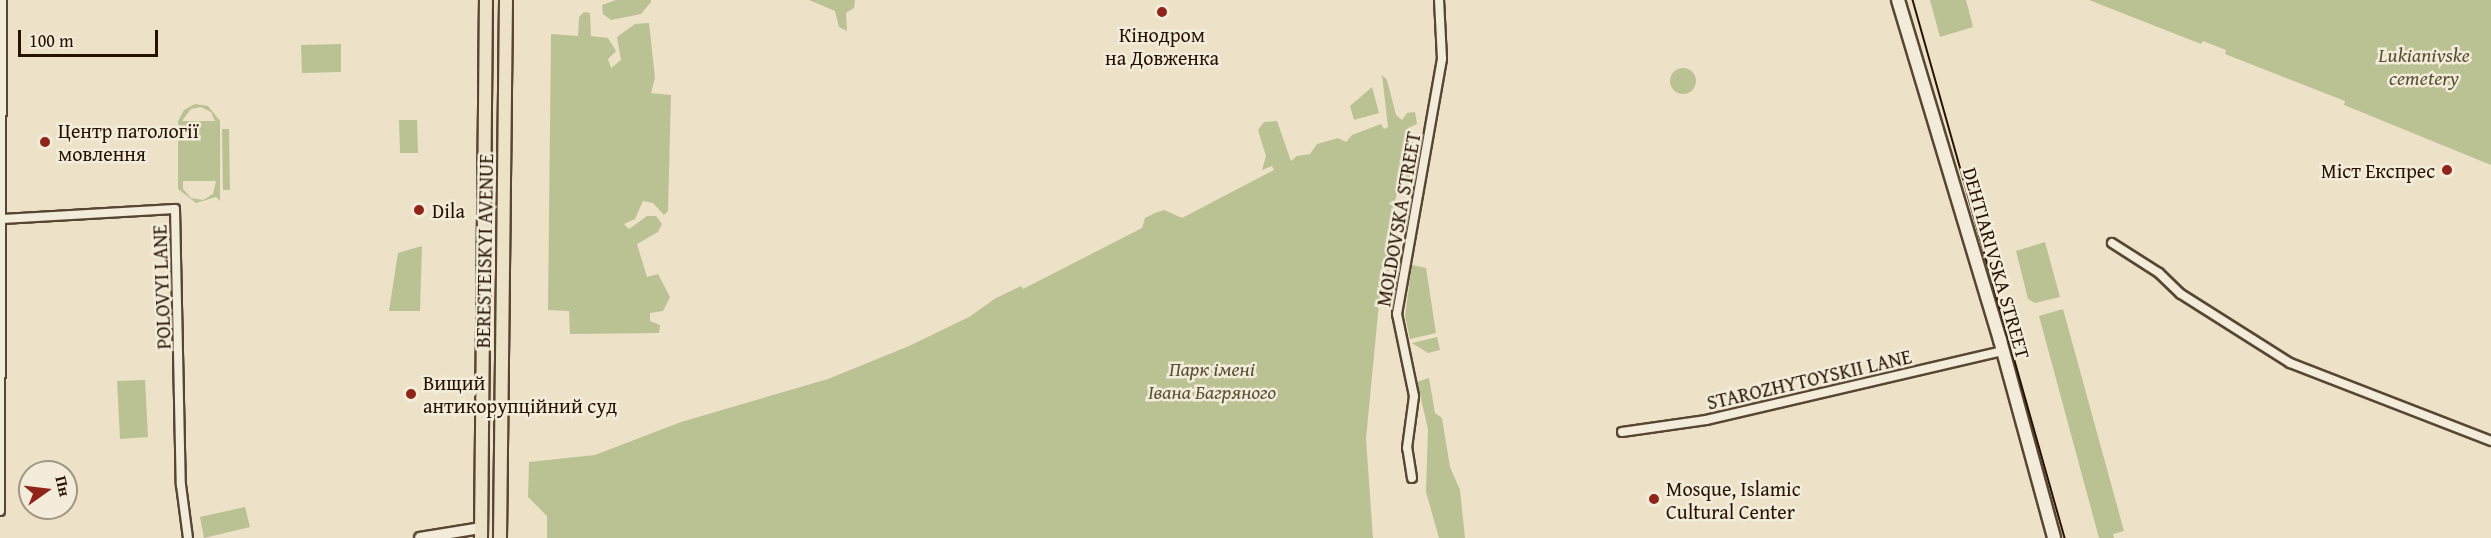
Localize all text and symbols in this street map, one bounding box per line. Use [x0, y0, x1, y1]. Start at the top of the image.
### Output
marker: Кінодром на Довженка [1155, 5, 1169, 19]
scale bar [21, 18, 160, 56]
place label: Кінодром на Довженка [1105, 22, 1219, 69]
text: 100 m [29, 27, 74, 54]
park label: Lukianivske cemetery [2378, 43, 2470, 90]
place label: Центр патології мовлення [58, 118, 199, 165]
street label: MOLDOVSKA STREET [1371, 130, 1425, 308]
marker: Центр патології мовлення [36, 133, 54, 151]
street label: BERESTEISKYI AVENUE [470, 153, 498, 349]
place label: Міст Експрес [2321, 158, 2435, 182]
marker: Міст Експрес [2440, 163, 2454, 177]
street label: DEHTIARIVSKA STREET [1958, 165, 2036, 361]
place label: Dila [432, 198, 465, 222]
marker: Dila [410, 201, 428, 219]
street label: POLOVYI LANE [147, 224, 175, 350]
street label: STAROZHYTOYSKII LANE [1704, 344, 1914, 414]
park label: Парк імені Івана Багряного [1148, 356, 1276, 403]
place label: Вищий антикорупційний суд [423, 371, 617, 418]
marker: Вищий антикорупційний суд [404, 387, 418, 401]
north arrow [18, 460, 78, 520]
text: Пн [49, 473, 78, 499]
place label: Mosque, Islamic Cultural Center [1666, 476, 1801, 523]
marker: Mosque, Islamic Cultural Center [1647, 492, 1661, 506]

